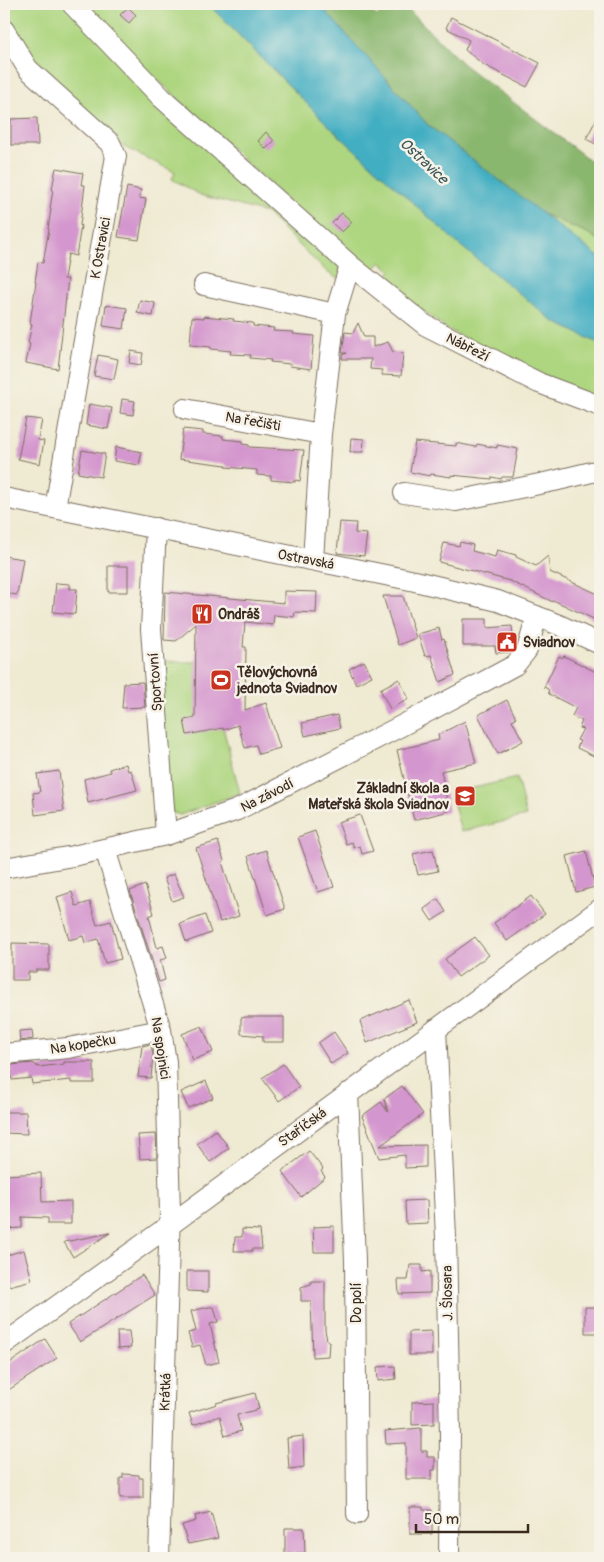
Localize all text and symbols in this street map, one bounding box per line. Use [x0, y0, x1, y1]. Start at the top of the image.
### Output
water label: Ostravice [396, 134, 453, 190]
street label: K Ostravici [87, 216, 114, 280]
street label: Nábřeží [443, 329, 492, 366]
street label: Na řečišti [224, 408, 282, 435]
street label: Ostravská [276, 546, 336, 573]
restaurant icon: Ondráš [190, 602, 214, 626]
place label: Ondráš [218, 606, 260, 623]
public building icon: Sviadnov [495, 630, 519, 654]
place label: Sviadnov [523, 634, 576, 651]
street label: Sportovní [145, 652, 166, 712]
place label: Tělovýchovná jednota Sviadnov [236, 664, 338, 697]
sports icon: Tělovýchovná jednota Sviadnov [209, 668, 233, 692]
street label: Na závodí [238, 775, 297, 816]
place label: Základní škola a Mateřská škola Sviadnov [308, 780, 450, 813]
school or university icon: Základní škola a Mateřská škola Sviadnov [453, 784, 477, 808]
street label: Na spojnici [147, 1016, 174, 1081]
street label: Na kopečku [49, 1031, 117, 1058]
street label: Staříčská [275, 1104, 330, 1151]
street label: J. Šlosara [438, 1265, 456, 1321]
street label: Do polí [348, 1283, 365, 1323]
street label: Krátká [156, 1373, 175, 1411]
scale bar [416, 1502, 529, 1534]
text: 50 m [424, 1510, 459, 1529]

